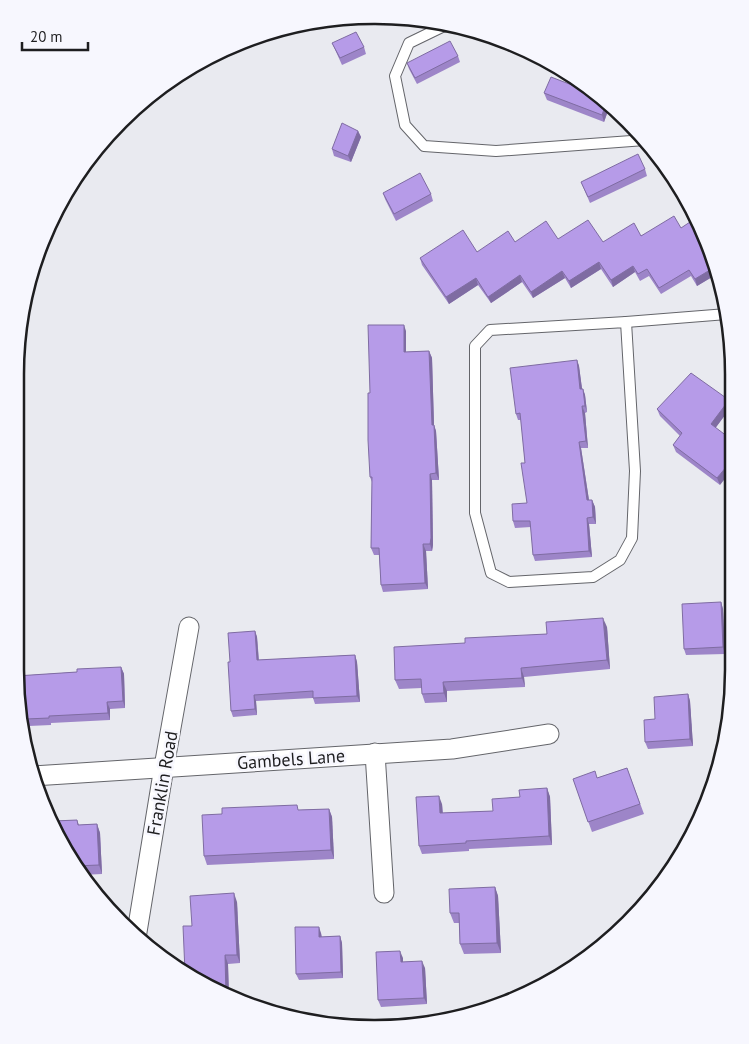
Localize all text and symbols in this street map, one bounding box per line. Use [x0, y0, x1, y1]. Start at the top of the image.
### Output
scale bar [22, 20, 89, 52]
text: 20 m [30, 27, 63, 46]
street label: Franklin Road [141, 729, 183, 837]
street label: Gambels Lane [236, 744, 346, 774]

